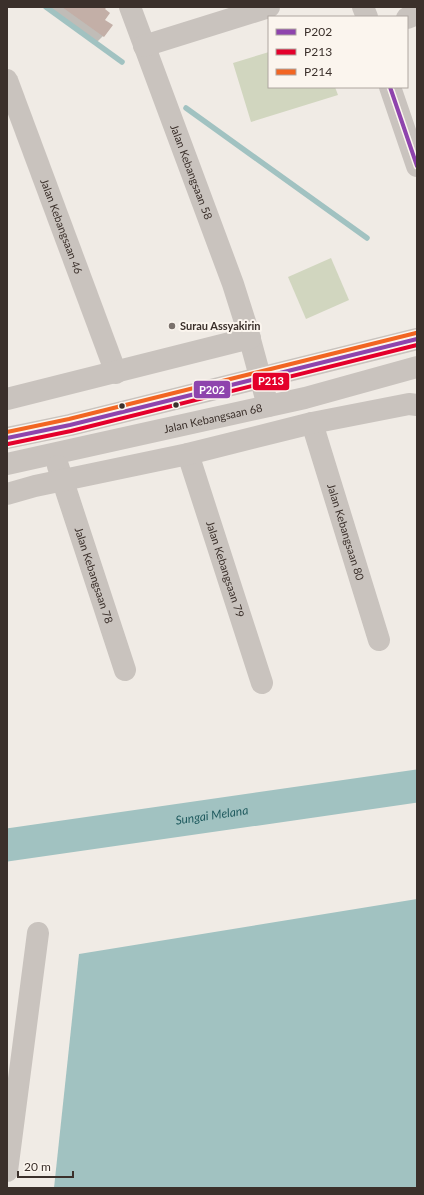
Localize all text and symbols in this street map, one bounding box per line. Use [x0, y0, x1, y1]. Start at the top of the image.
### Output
legend [268, 16, 408, 88]
text: P202 [304, 24, 332, 39]
text: P213 [304, 44, 332, 59]
text: P214 [304, 64, 332, 79]
street label: Jalan Kebangsaan 58 [168, 122, 215, 221]
street label: Jalan Kebangsaan 46 [38, 177, 85, 275]
place label: Surau Assyakirin [180, 319, 261, 332]
marker: Surau Assyakirin [167, 321, 177, 331]
line badge: P213 [252, 372, 290, 391]
text: P213 [258, 374, 284, 387]
line badge: P202 [193, 380, 231, 399]
text: P202 [199, 383, 225, 396]
unlabelled marker [171, 400, 181, 410]
unlabelled marker [117, 401, 127, 411]
street label: Jalan Kebangsaan 68 [162, 401, 263, 435]
street label: Jalan Kebangsaan 80 [325, 482, 367, 582]
street label: Jalan Kebangsaan 79 [204, 519, 247, 619]
street label: Jalan Kebangsaan 78 [72, 525, 116, 625]
water label: Sungai Melana [174, 802, 249, 828]
scale bar [18, 1153, 73, 1179]
text: 20 m [24, 1159, 51, 1174]

